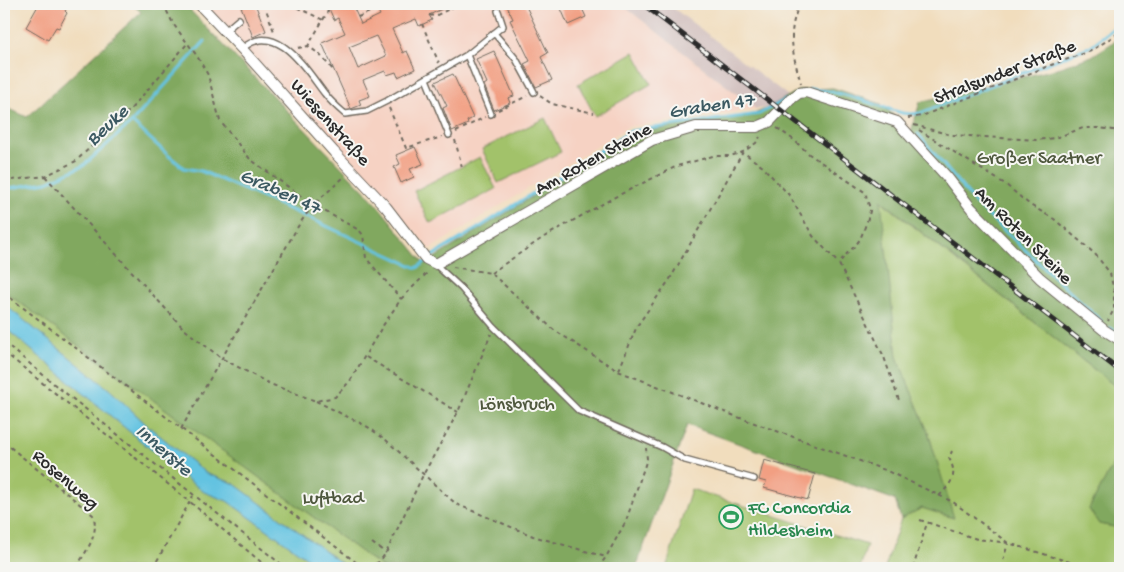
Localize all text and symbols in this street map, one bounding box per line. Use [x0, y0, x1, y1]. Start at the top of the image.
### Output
street label: Stralsunder Straße [931, 36, 1080, 111]
street label: Wiesenstraße [284, 75, 375, 172]
water label: Graben 47 [667, 89, 758, 126]
water label: Beuke [83, 101, 135, 152]
street label: Am Roten Steine [532, 119, 656, 201]
park label: Großer Saatner [977, 148, 1103, 171]
water label: Graben 47 [236, 165, 326, 222]
street label: Am Roten Steine [969, 183, 1077, 291]
park label: Lönsbruch [479, 394, 555, 417]
water label: Innerste [130, 421, 196, 483]
street label: Rosenweg [27, 445, 103, 516]
park label: Luftbad [302, 488, 365, 511]
place label: FC Concordia Hildesheim [747, 498, 852, 543]
sports icon: FC Concordia Hildesheim [718, 504, 744, 530]

